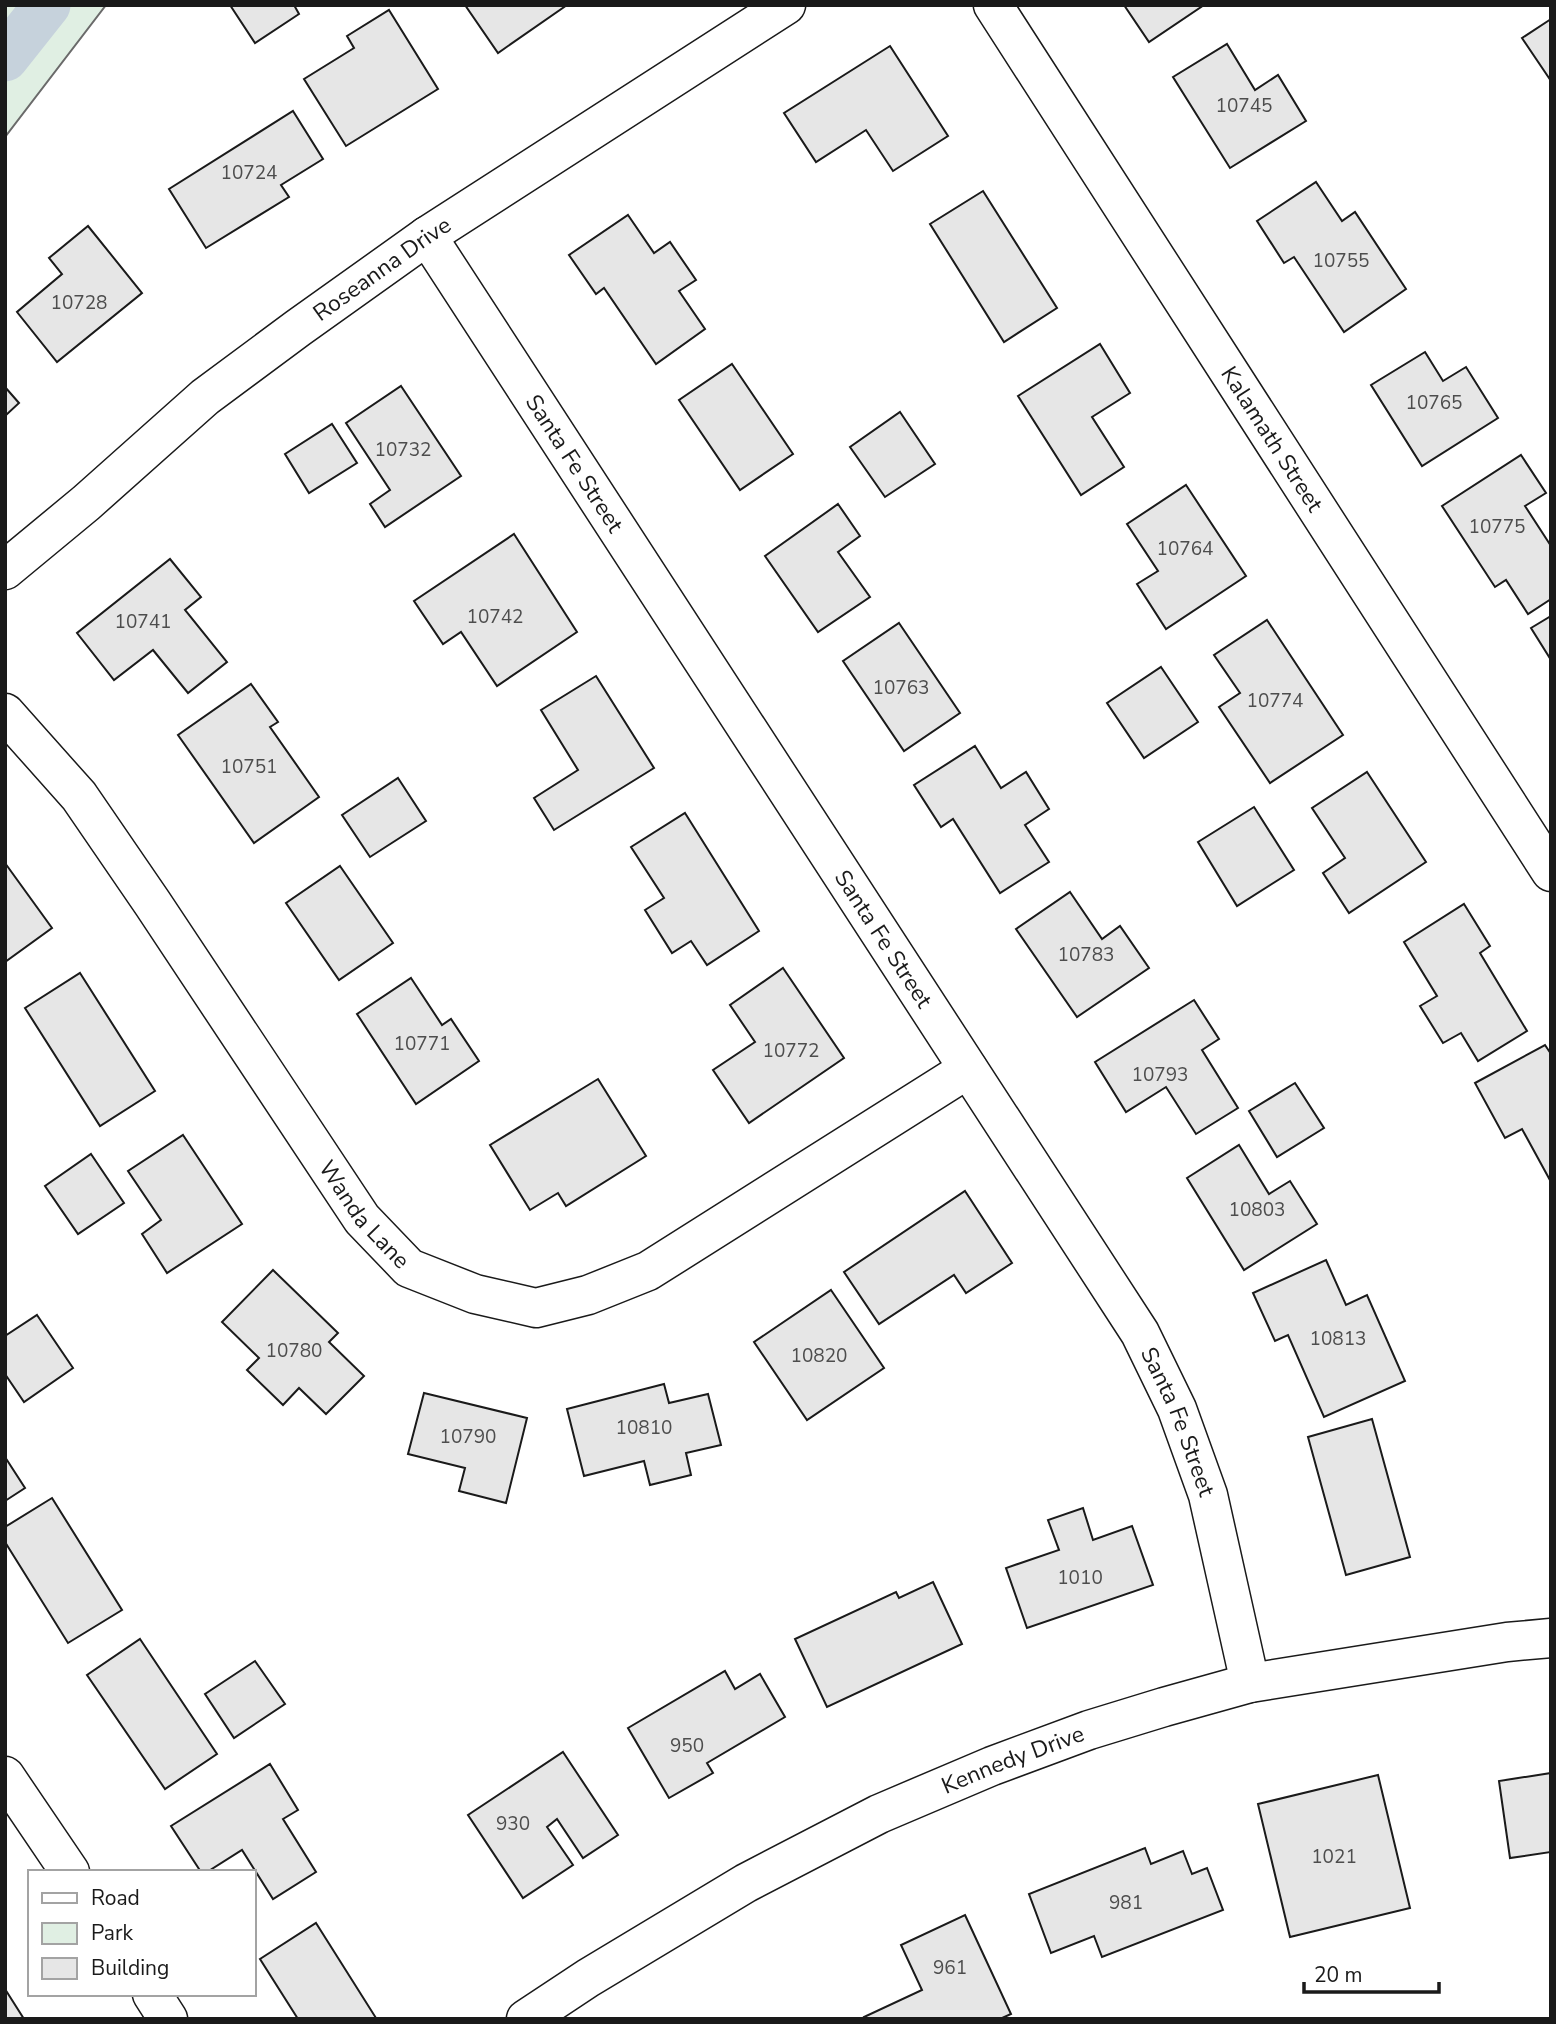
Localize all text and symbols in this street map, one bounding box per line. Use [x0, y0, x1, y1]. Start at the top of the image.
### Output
house number: 10745 [1215, 93, 1273, 119]
house number: 10724 [220, 160, 278, 186]
street label: Roseanna Drive [307, 210, 457, 329]
house number: 10755 [1312, 248, 1370, 274]
house number: 10728 [50, 290, 108, 316]
street label: Kalamath Street [1214, 360, 1331, 519]
street label: Santa Fe Street [518, 388, 631, 539]
house number: 10765 [1405, 390, 1463, 416]
house number: 10732 [374, 437, 432, 463]
house number: 10775 [1468, 514, 1526, 540]
house number: 10764 [1156, 536, 1214, 562]
house number: 10742 [466, 604, 524, 630]
house number: 10741 [114, 609, 172, 635]
house number: 10763 [872, 675, 930, 701]
house number: 10774 [1246, 688, 1304, 714]
house number: 10751 [220, 754, 278, 780]
street label: Santa Fe Street [827, 864, 940, 1015]
house number: 10783 [1057, 942, 1115, 968]
house number: 10771 [393, 1031, 451, 1057]
house number: 10772 [762, 1038, 820, 1064]
house number: 10793 [1131, 1062, 1189, 1088]
street label: Wanda Lane [311, 1154, 417, 1276]
house number: 10803 [1228, 1197, 1286, 1223]
house number: 10813 [1309, 1326, 1367, 1352]
house number: 10780 [265, 1338, 323, 1364]
street label: Santa Fe Street [1133, 1342, 1222, 1501]
house number: 10820 [790, 1343, 848, 1369]
house number: 10810 [615, 1415, 673, 1441]
house number: 10790 [439, 1424, 497, 1450]
house number: 1010 [1057, 1565, 1103, 1591]
street label: Kennedy Drive [937, 1718, 1088, 1802]
house number: 950 [670, 1733, 704, 1759]
house number: 930 [496, 1811, 530, 1837]
house number: 1021 [1311, 1844, 1357, 1870]
legend [28, 1870, 256, 1996]
text: Road [91, 1884, 140, 1912]
house number: 981 [1109, 1890, 1143, 1916]
text: Park [91, 1919, 133, 1947]
scale bar [1304, 1951, 1439, 1995]
text: Building [91, 1954, 169, 1982]
house number: 961 [933, 1955, 967, 1981]
text: 20 m [1314, 1961, 1363, 1989]

